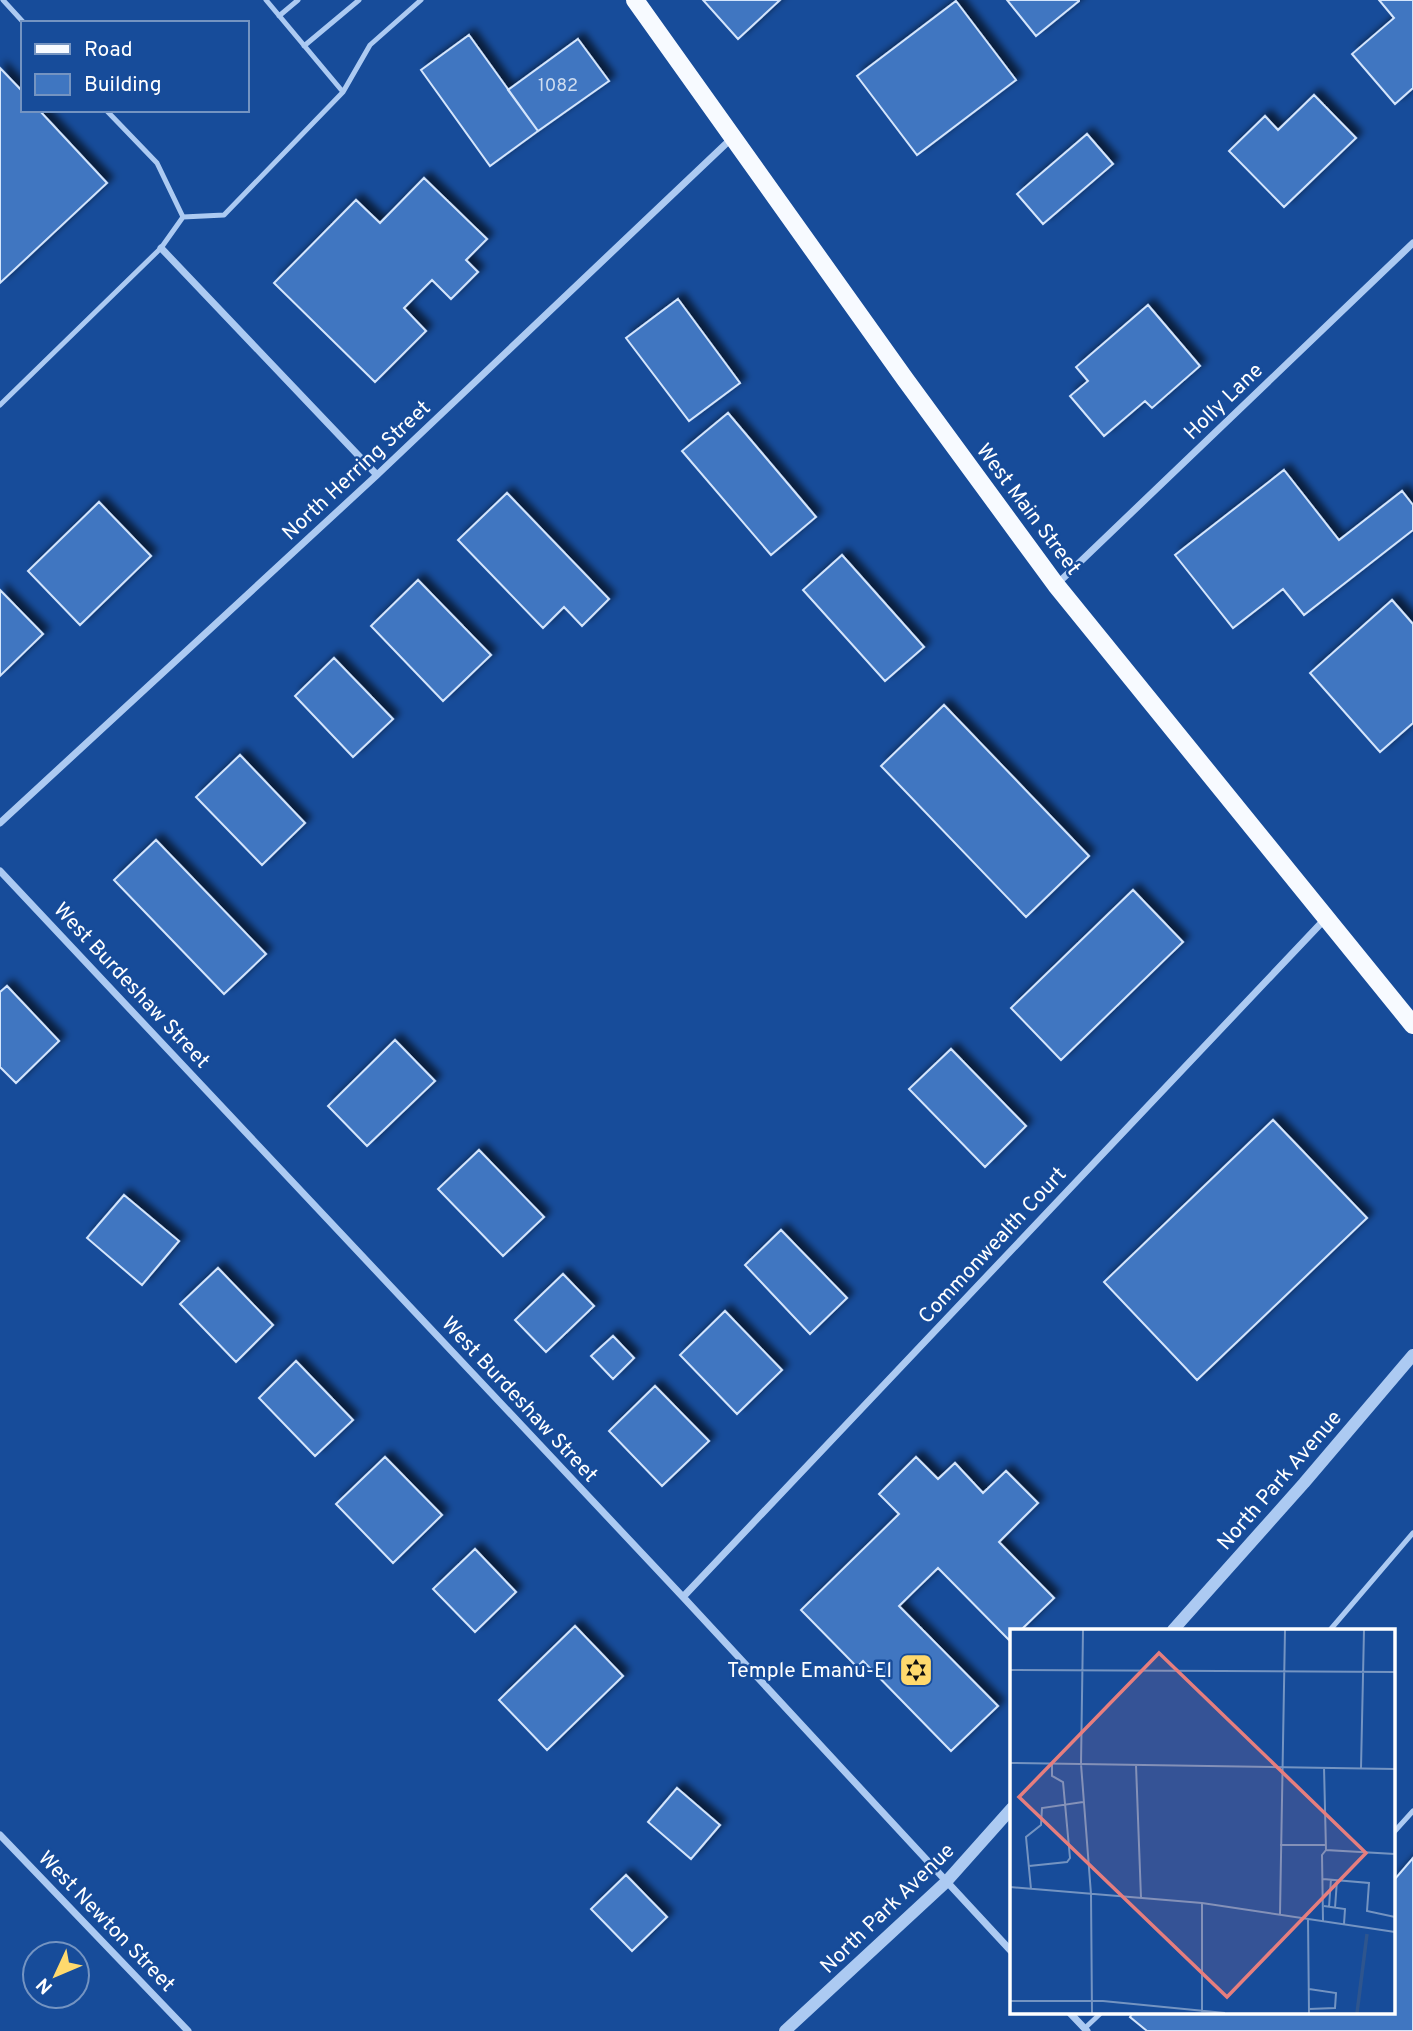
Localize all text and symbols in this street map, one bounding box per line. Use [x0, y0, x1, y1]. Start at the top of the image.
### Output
legend [21, 21, 248, 112]
text: Road [84, 37, 133, 64]
text: Building [84, 72, 162, 99]
house number: 1082 [538, 75, 578, 98]
street label: Holly Lane [1179, 358, 1269, 447]
street label: North Herring Street [277, 395, 437, 547]
street label: West Main Street [969, 439, 1086, 581]
street label: West Burdeshaw Street [47, 897, 215, 1075]
street label: Commonwealth Court [913, 1162, 1073, 1330]
street label: West Burdeshaw Street [435, 1311, 603, 1489]
street label: North Park Avenue [1212, 1405, 1348, 1557]
inset map [1010, 1629, 1396, 2014]
synagogue icon: Temple Emanu-El [897, 1651, 935, 1689]
place label: Temple Emanu-El [727, 1658, 892, 1685]
street label: North Park Avenue [815, 1838, 961, 1980]
street label: West Newton Street [33, 1845, 181, 1997]
north arrow [21, 1940, 91, 2010]

